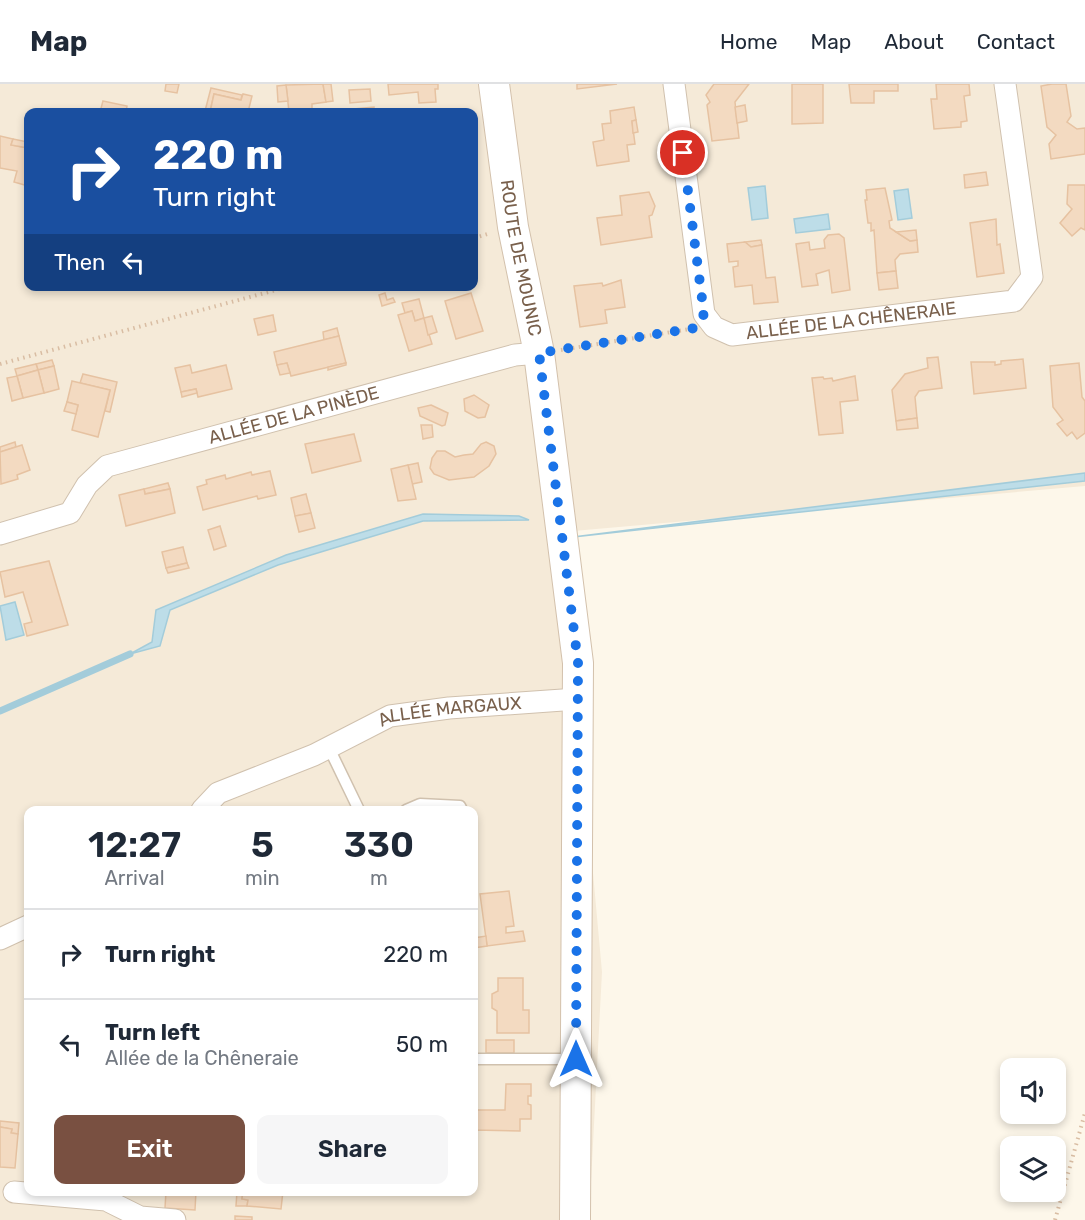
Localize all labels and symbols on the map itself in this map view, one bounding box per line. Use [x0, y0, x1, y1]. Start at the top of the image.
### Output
pin [657, 127, 708, 178]
street label: ROUTE DE MOUNIC [496, 178, 546, 338]
street label: ALLÉE DE LA CHÊNERAIE [745, 297, 957, 344]
street label: ALLÉE DE LA PINÈDE [206, 381, 381, 449]
street label: ALLÉE MARGAUX [374, 692, 522, 731]
position arrow [544, 1027, 608, 1091]

